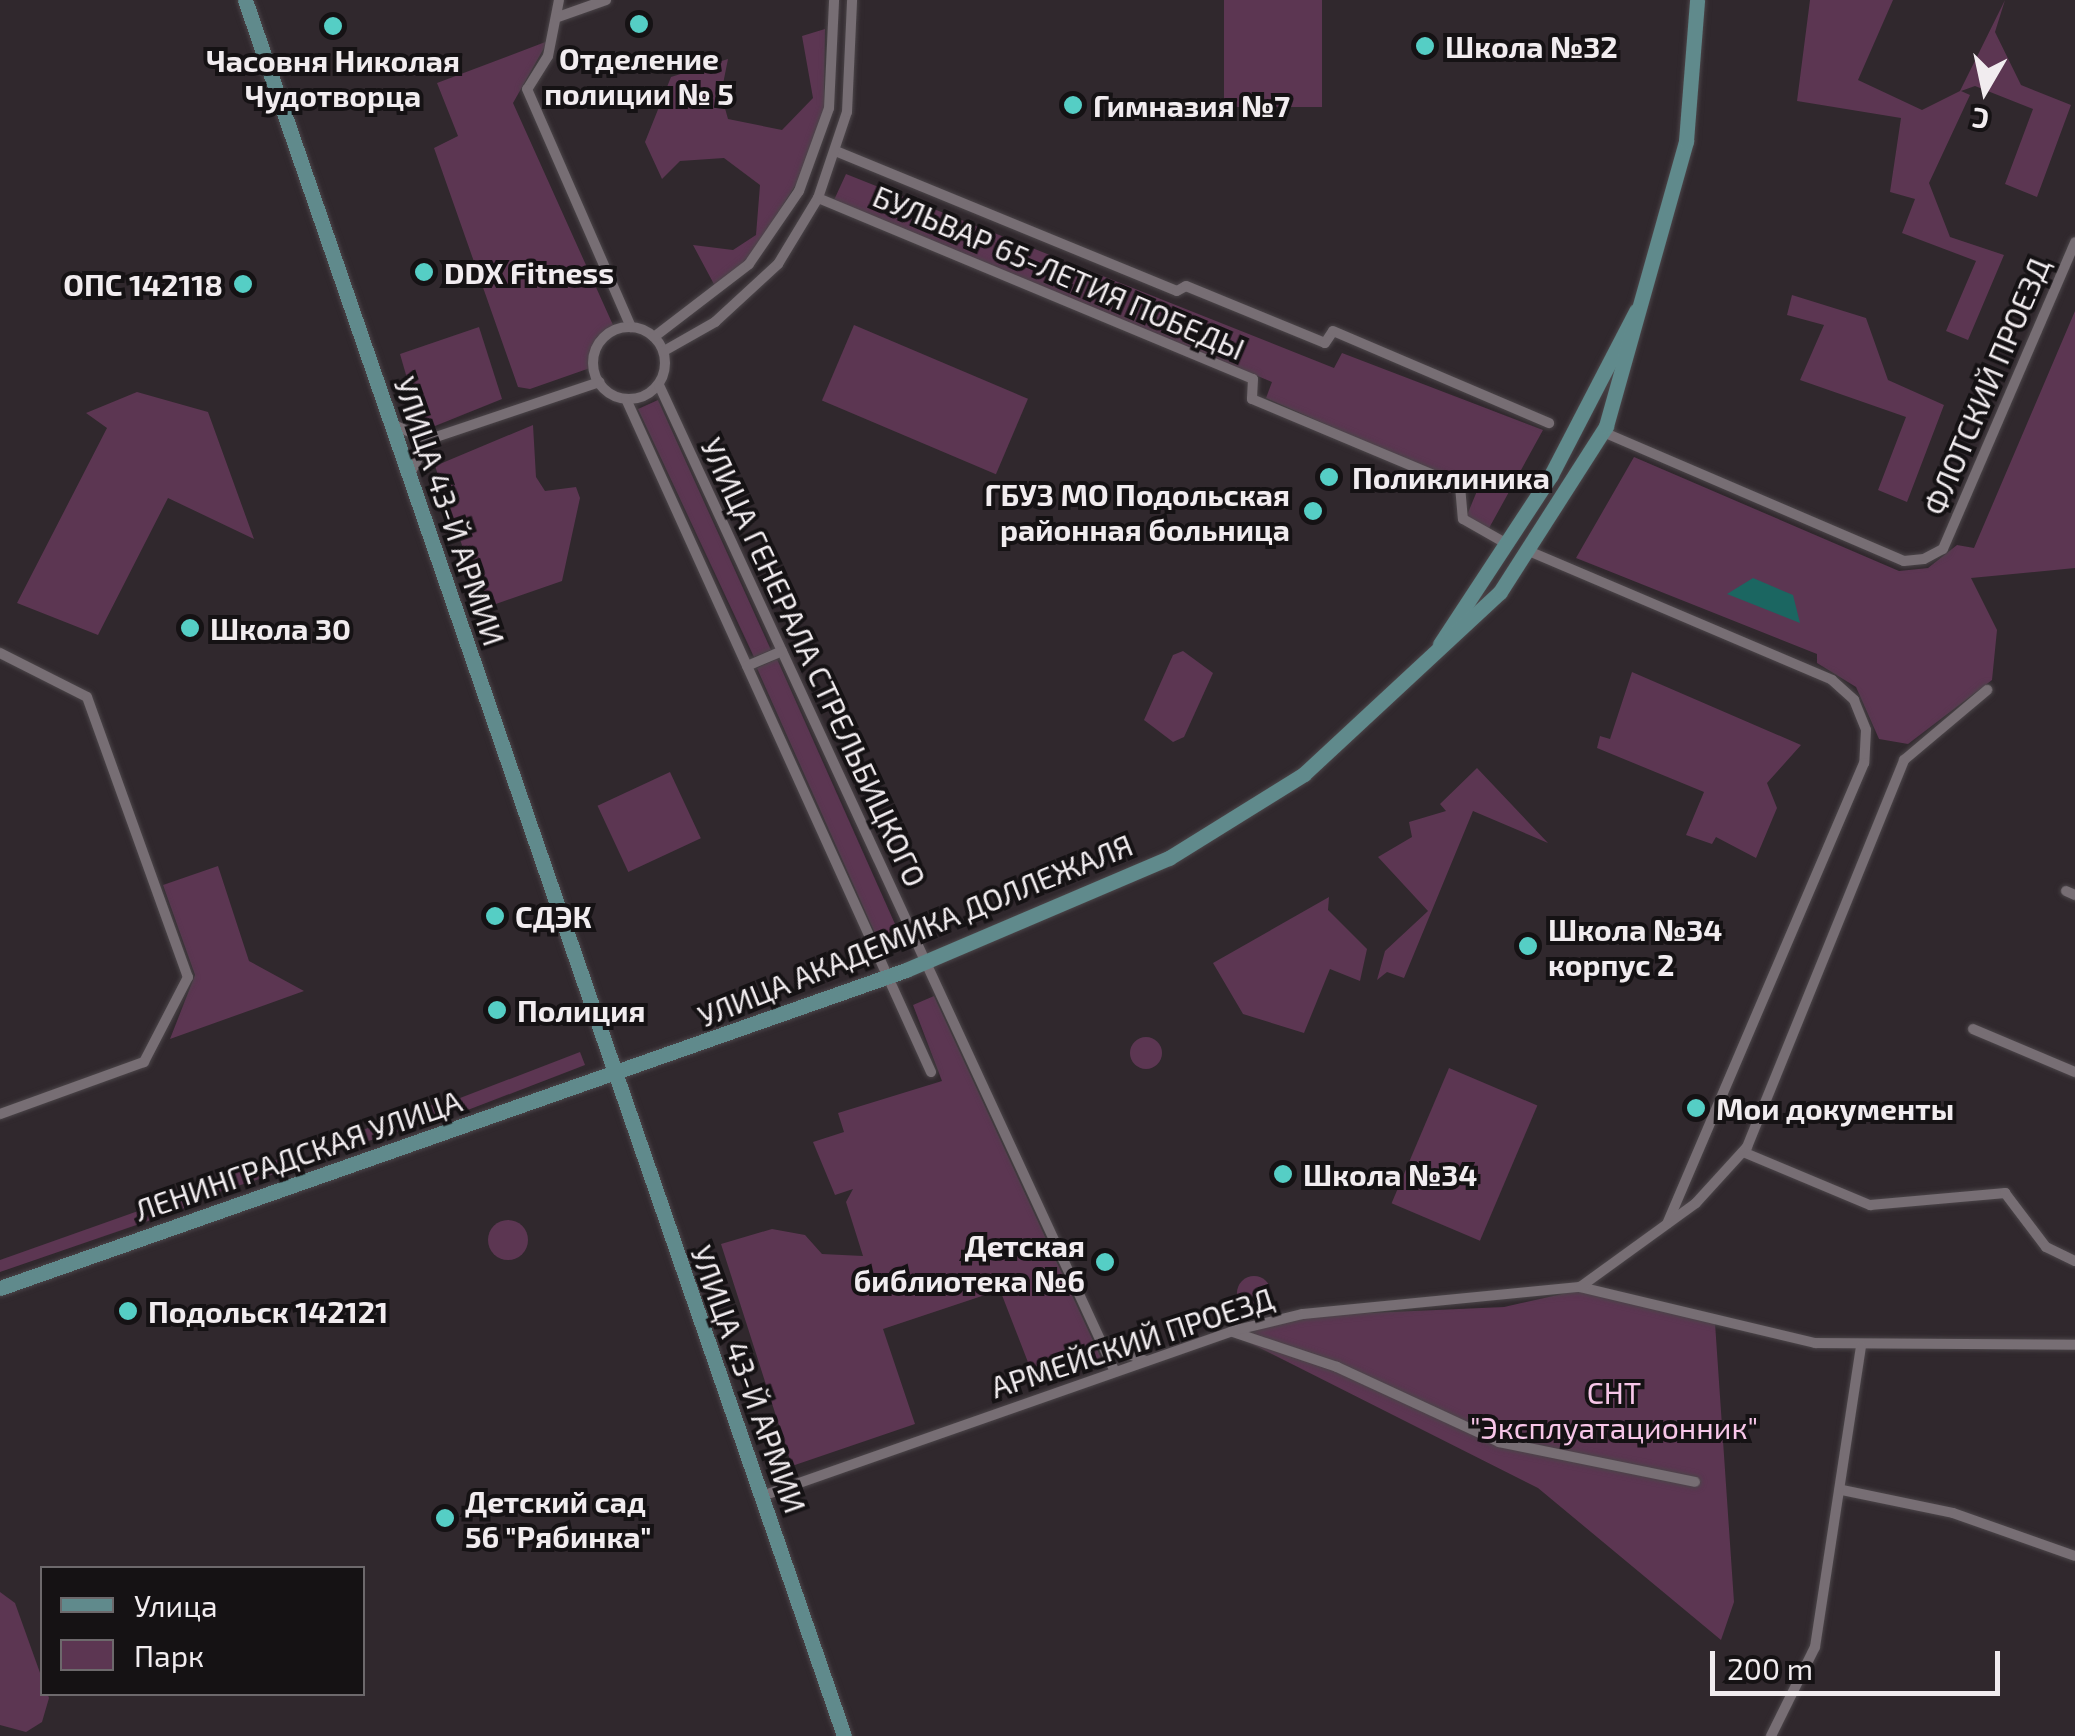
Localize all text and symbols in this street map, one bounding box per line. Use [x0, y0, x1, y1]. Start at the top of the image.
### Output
marker: Отделение полиции № 5 [628, 13, 650, 35]
marker: Часовня Николая Чудотворца [322, 15, 344, 37]
place label: Школа №32 [1445, 28, 1618, 64]
marker: Школа №32 [1414, 35, 1436, 57]
place label: Отделение полиции № 5 [544, 40, 734, 110]
north arrow [1935, 40, 2035, 140]
place label: Часовня Николая Чудотворца [206, 42, 460, 112]
place label: Гимназия №7 [1093, 87, 1290, 123]
marker: Гимназия №7 [1062, 94, 1084, 116]
text: С [1970, 102, 1991, 138]
street label: БУЛЬВАР 65-ЛЕТИЯ ПОБЕДЫ [868, 177, 1250, 367]
street label: ФЛОТСКИЙ ПРОЕЗД [1916, 252, 2056, 520]
place label: DDX Fitness [444, 254, 614, 290]
marker: DDX Fitness [413, 261, 435, 283]
place label: ОПС 142118 [63, 266, 223, 302]
marker: ОПС 142118 [232, 273, 254, 295]
street label: УЛИЦА 43-Й АРМИИ [387, 372, 513, 650]
street label: УЛИЦА ГЕНЕРАЛА СТРЕЛЬБИЦКОГО [694, 432, 934, 892]
place label: Поликлиника [1352, 459, 1550, 495]
marker: Поликлиника [1316, 464, 1342, 490]
place label: ГБУЗ МО Подольская районная больница [984, 476, 1290, 546]
marker: ГБУЗ МО Подольская районная больница [1300, 498, 1326, 524]
place label: Школа 30 [210, 610, 351, 646]
marker: Школа 30 [179, 617, 201, 639]
street label: УЛИЦА АКАДЕМИКА ДОЛЛЕЖАЛЯ [693, 826, 1137, 1034]
place label: СДЭК [515, 898, 592, 934]
marker: СДЭК [484, 905, 506, 927]
place label: Школа №34 корпус 2 [1548, 911, 1722, 982]
marker: Школа №34 корпус 2 [1517, 935, 1539, 957]
place label: Полиция [517, 992, 645, 1028]
marker: Полиция [486, 999, 508, 1021]
street label: ЛЕНИНГРАДСКАЯ УЛИЦА [130, 1082, 466, 1228]
place label: Мои документы [1716, 1090, 1954, 1126]
marker: Мои документы [1685, 1097, 1707, 1119]
place label: Школа №34 [1303, 1156, 1477, 1192]
marker: Школа №34 [1272, 1163, 1294, 1185]
place label: Детская библиотека №6 [854, 1227, 1085, 1298]
street label: УЛИЦА 43-Й АРМИИ [684, 1240, 814, 1518]
marker: Детская библиотека №6 [1094, 1251, 1116, 1273]
street label: АРМЕЙСКИЙ ПРОЕЗД [986, 1279, 1278, 1405]
place label: Подольск 142121 [148, 1293, 388, 1329]
marker: Подольск 142121 [117, 1300, 139, 1322]
park label: СНТ "Эксплуатационник" [1470, 1374, 1758, 1444]
place label: Детский сад 56 "Рябинка" [465, 1483, 652, 1554]
marker: Детский сад 56 "Рябинка" [434, 1507, 456, 1529]
legend [40, 1566, 365, 1696]
text: Улица [134, 1587, 218, 1623]
scale bar [1715, 1631, 2005, 1693]
text: Парк [134, 1637, 204, 1673]
text: 200 m [1727, 1650, 1813, 1686]

